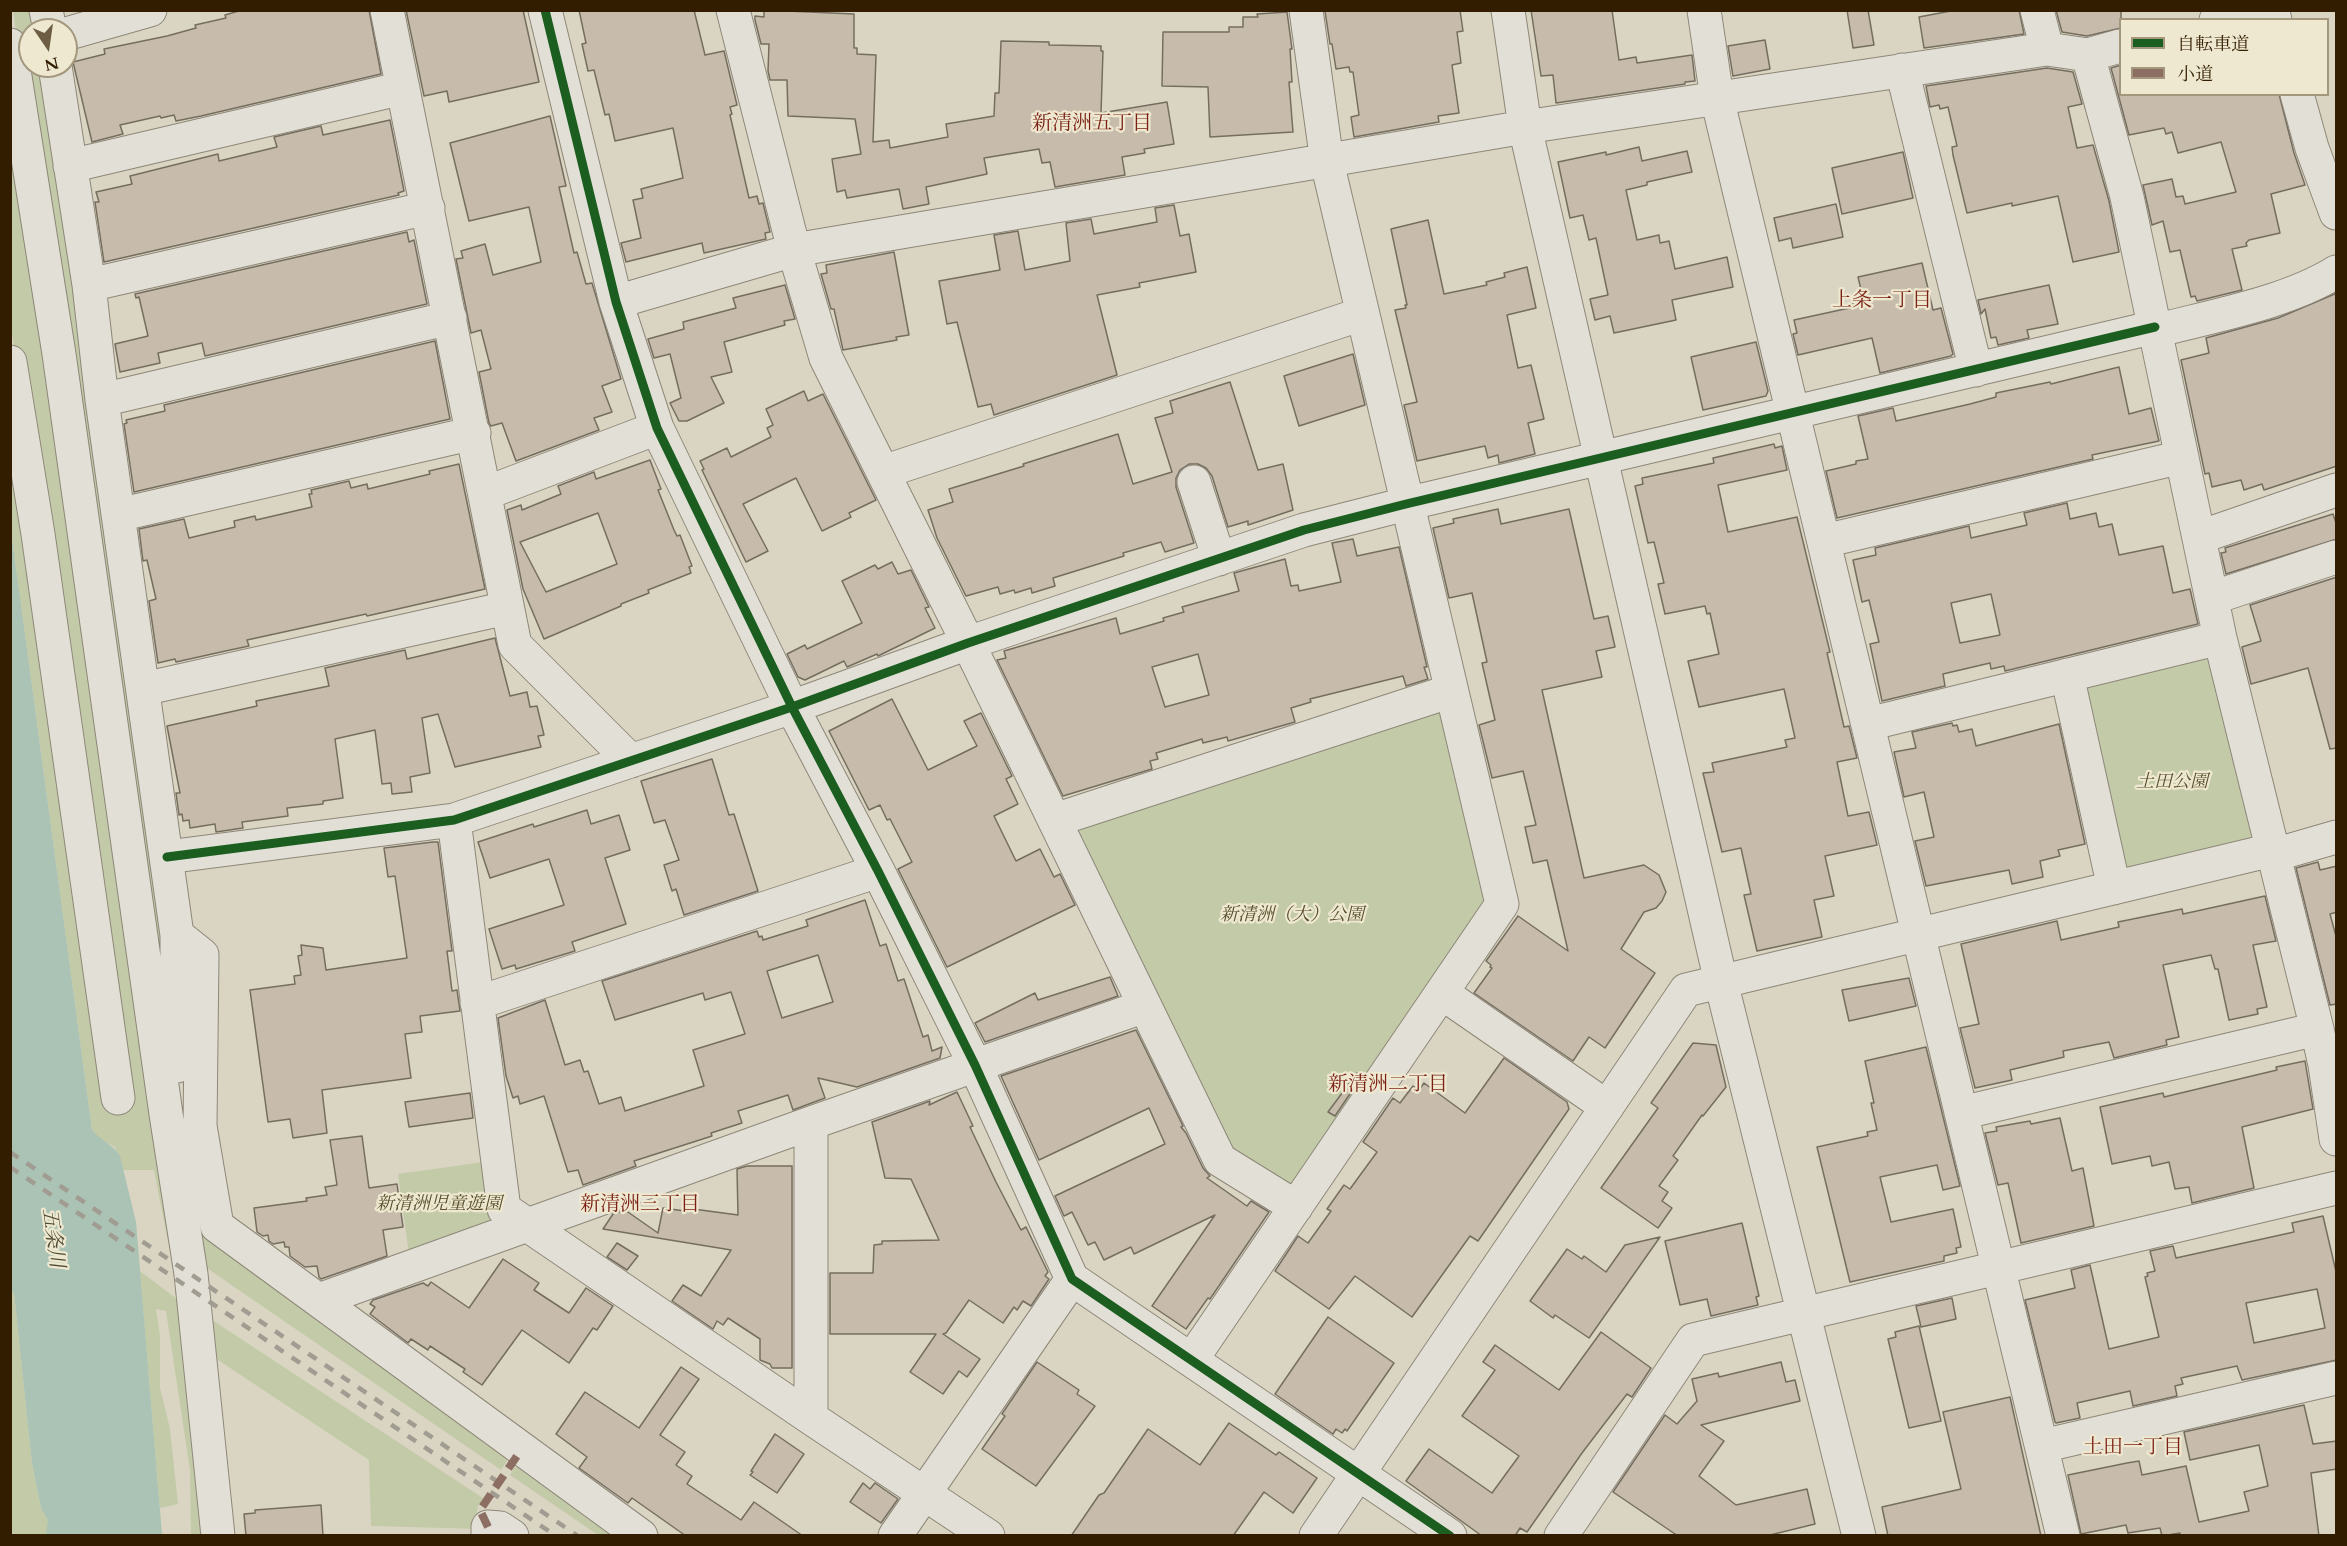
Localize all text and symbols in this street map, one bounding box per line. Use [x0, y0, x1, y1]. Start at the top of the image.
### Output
north arrow [18, 18, 78, 78]
legend [2119, 18, 2329, 96]
text: 自転車道 [2177, 32, 2249, 57]
text: N [42, 51, 61, 76]
text: 小道 [2177, 62, 2213, 87]
district label: 新清洲五丁目 [1032, 112, 1152, 136]
district label: 上条一丁目 [1832, 289, 1932, 313]
park label: 土田公園 [2136, 772, 2208, 794]
park label: 新清洲（大）公園 [1220, 905, 1364, 927]
district label: 新清洲二丁目 [1328, 1073, 1448, 1097]
district label: 新清洲三丁目 [580, 1193, 700, 1217]
park label: 新清洲児童遊園 [376, 1194, 502, 1216]
water label: 五条川 [36, 1207, 68, 1269]
district label: 土田一丁目 [2083, 1436, 2183, 1460]

